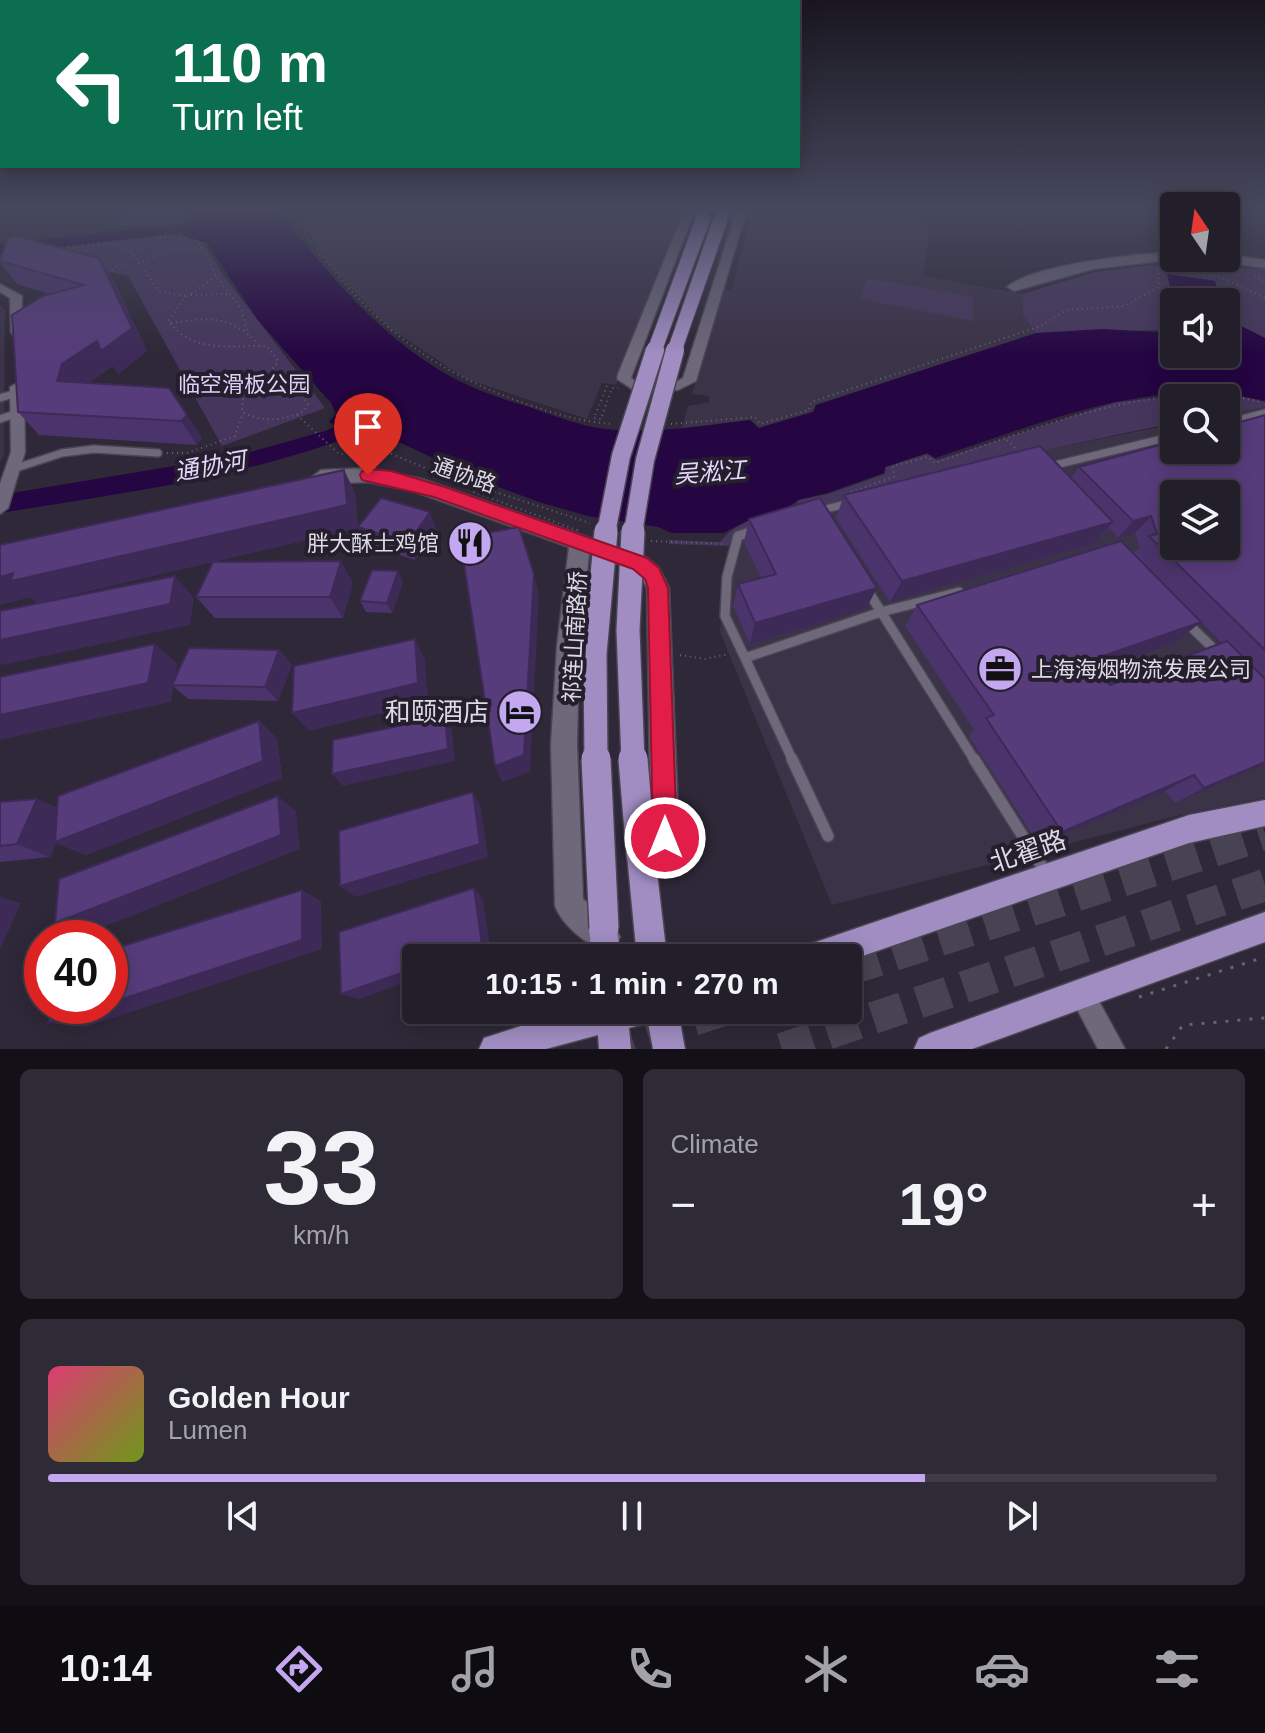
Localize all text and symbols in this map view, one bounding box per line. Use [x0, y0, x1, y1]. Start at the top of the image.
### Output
text: 110 m [172, 31, 328, 94]
icon: left [40, 32, 144, 136]
text: Turn left [172, 97, 303, 138]
north arrow [1160, 192, 1240, 272]
map controls [1160, 192, 1240, 560]
button: sound [1160, 288, 1240, 368]
park label: 临空滑板公园 [178, 372, 310, 397]
button: search [1160, 384, 1240, 464]
pin [334, 393, 402, 475]
icon: arrive [346, 405, 390, 449]
water label: 通协河 [172, 446, 252, 486]
street label: 通协路 [429, 452, 499, 498]
water label: 吴淞江 [673, 456, 750, 488]
button: layers [1160, 480, 1240, 560]
restaurant icon: 胖大酥士鸡馆 [446, 519, 494, 567]
place label: 胖大酥士鸡馆 [307, 531, 439, 556]
street label: 祁连山南路桥 [559, 570, 591, 704]
office icon: 上海海烟物流发展公司 [976, 645, 1024, 693]
place label: 上海海烟物流发展公司 [1031, 657, 1251, 682]
hotel icon: 和颐酒店 [496, 688, 544, 736]
place label: 和颐酒店 [385, 697, 489, 727]
position arrow [623, 796, 707, 880]
street label: 北翟路 [986, 824, 1070, 878]
speed limit sign: 40 [24, 920, 128, 1024]
text: 10:15 · 1 min · 270 m [485, 967, 779, 1000]
text: 33 [263, 1110, 379, 1226]
text: Climate [671, 1129, 759, 1159]
text: 19° [898, 1171, 989, 1238]
text: − [671, 1180, 696, 1229]
text: + [1191, 1180, 1217, 1229]
text: km/h [293, 1220, 349, 1250]
text: Golden Hour [168, 1381, 350, 1414]
text: Lumen [168, 1415, 248, 1445]
icon: previous [221, 1494, 265, 1538]
icon: pause [610, 1494, 654, 1538]
icon: next [1000, 1494, 1044, 1538]
icon: directions [271, 1641, 327, 1697]
icon: music [447, 1641, 503, 1697]
icon: phone [622, 1641, 678, 1697]
icon: climate [798, 1641, 854, 1697]
icon: car [974, 1641, 1030, 1697]
icon: filters [1149, 1641, 1205, 1697]
text: 10:14 [60, 1648, 152, 1689]

